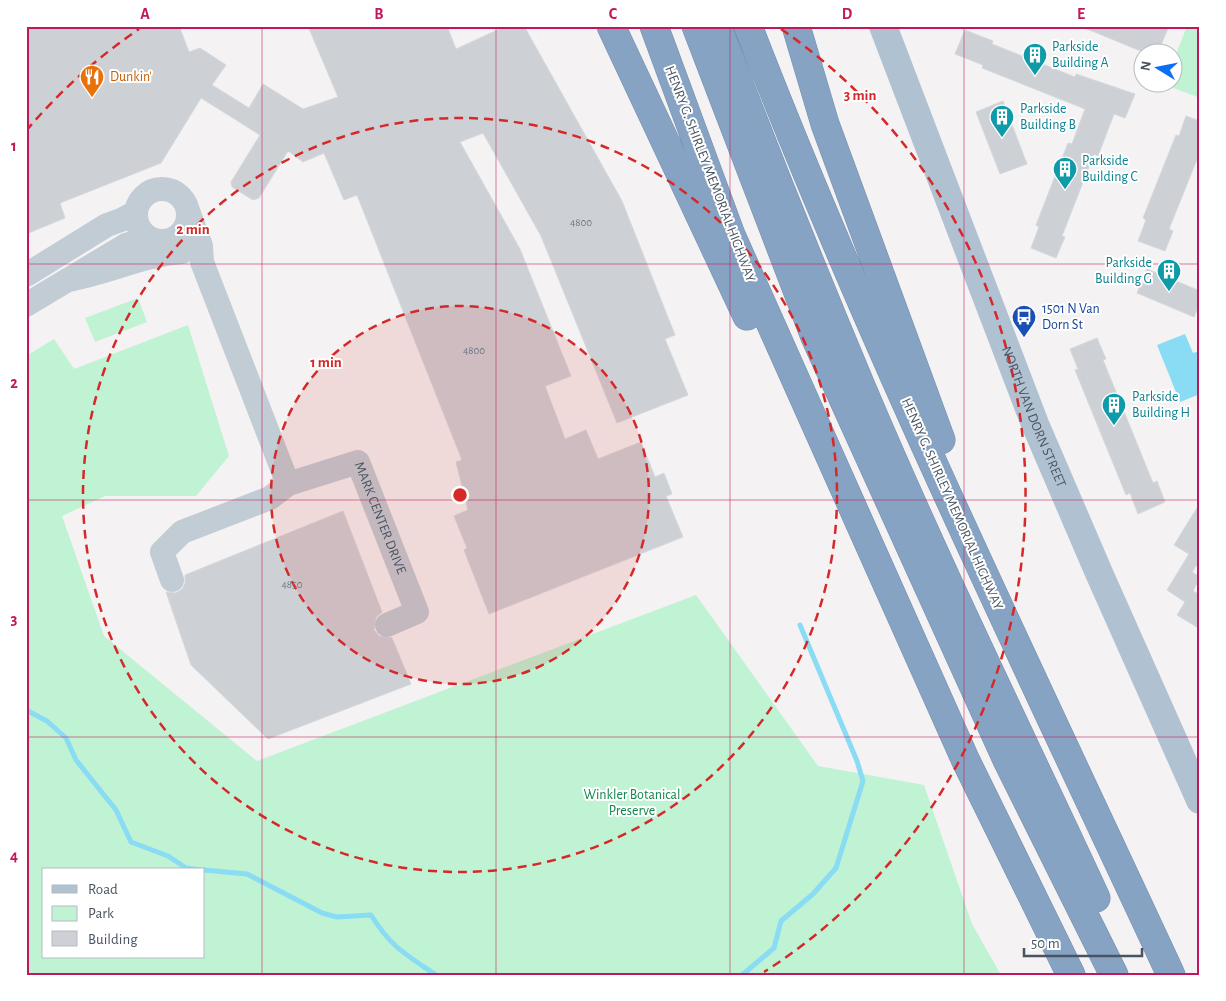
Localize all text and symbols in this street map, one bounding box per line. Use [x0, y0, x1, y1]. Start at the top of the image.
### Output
text: A [140, 6, 150, 22]
text: B [374, 6, 384, 22]
text: C [609, 6, 618, 22]
text: D [842, 6, 853, 22]
text: E [1077, 6, 1085, 22]
place label: Parkside Building A [1052, 40, 1109, 70]
building icon: Parkside Building A [1022, 42, 1048, 76]
north arrow [1134, 42, 1184, 92]
text: N [1138, 60, 1154, 72]
restaurant icon: Dunkin' [79, 64, 105, 98]
street label: HENRY G. SHIRLEY MEMORIAL HIGHWAY [662, 64, 758, 285]
place label: Dunkin' [110, 70, 152, 84]
text: 3 min [844, 88, 876, 103]
place label: Parkside Building B [1020, 102, 1076, 132]
building icon: Parkside Building B [989, 104, 1015, 138]
text: 1 [11, 138, 17, 154]
place label: Parkside Building C [1082, 154, 1138, 184]
building icon: Parkside Building C [1052, 156, 1078, 190]
house number: 4800 [570, 217, 592, 228]
text: 2 min [176, 222, 210, 237]
place label: Parkside Building G [1095, 256, 1152, 286]
building icon: Parkside Building G [1156, 258, 1182, 292]
place label: 1501 N Van Dorn St [1042, 302, 1100, 332]
bus stop icon: 1501 N Van Dorn St [1011, 304, 1037, 338]
street label: NORTH VAN DORN STREET [999, 344, 1068, 490]
house number: 4800 [463, 345, 485, 356]
text: 1 min [310, 355, 342, 370]
text: 2 [10, 375, 18, 391]
place label: Parkside Building H [1132, 390, 1190, 420]
building icon: Parkside Building H [1101, 392, 1127, 426]
street label: HENRY G. SHIRLEY MEMORIAL HIGHWAY [899, 396, 1005, 613]
street label: MARK CENTER DRIVE [352, 460, 408, 576]
centre of rings [451, 486, 469, 504]
house number: 4850 [282, 579, 303, 590]
text: 3 [11, 611, 18, 627]
park label: Winkler Botanical Preserve [583, 788, 681, 818]
text: 4 [10, 848, 18, 864]
legend [42, 868, 205, 958]
text: Road [88, 882, 118, 897]
text: Park [88, 906, 114, 921]
scale bar [1024, 926, 1141, 958]
text: Building [88, 932, 138, 947]
text: 50 m [1031, 936, 1060, 951]

